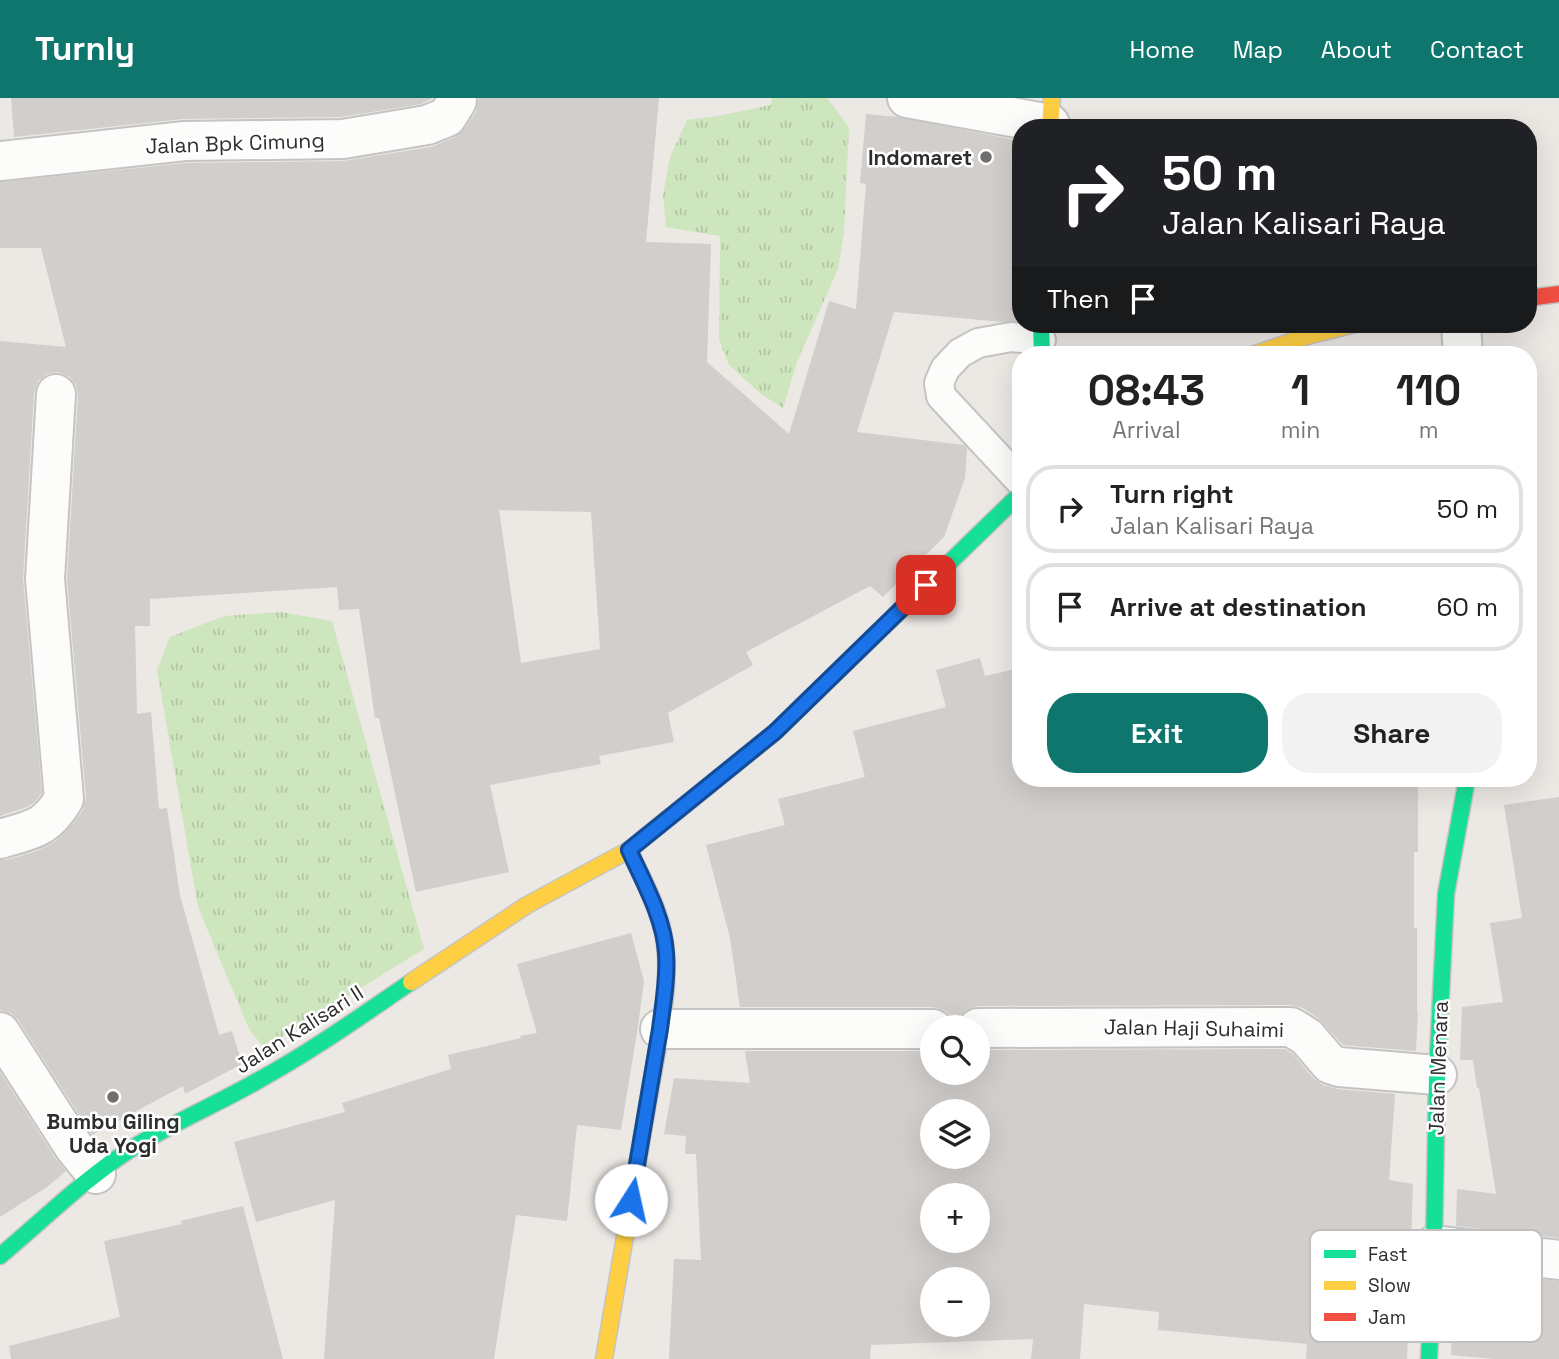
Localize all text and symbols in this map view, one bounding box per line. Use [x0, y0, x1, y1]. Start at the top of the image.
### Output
text: Turnly [35, 28, 135, 70]
text: Home [1129, 34, 1195, 65]
text: Map [1233, 34, 1283, 65]
text: About [1321, 34, 1392, 65]
text: Contact [1430, 34, 1524, 65]
street label: Jalan Bpk Cimung [145, 126, 325, 160]
text: 50 m [1162, 142, 1277, 204]
place label: Indomaret [868, 144, 972, 171]
icon: right [1047, 147, 1138, 238]
marker: Indomaret [978, 149, 994, 165]
text: Jalan Kalisari Raya [1162, 203, 1446, 243]
icon: arrive [1124, 280, 1162, 318]
text: Then [1047, 282, 1110, 316]
text: 08:43 [1088, 364, 1205, 417]
text: 1 [1291, 364, 1310, 417]
text: 110 [1396, 364, 1461, 417]
text: Arrival [1112, 415, 1181, 445]
text: min [1281, 415, 1320, 445]
text: m [1419, 415, 1438, 445]
text: Turn right [1110, 477, 1234, 511]
icon: right [1051, 490, 1089, 528]
text: 50 m [1437, 492, 1498, 526]
text: Jalan Kalisari Raya [1110, 511, 1314, 541]
pin [896, 555, 956, 615]
icon: arrive [907, 566, 945, 604]
icon: arrive [1051, 588, 1089, 626]
text: Arrive at destination [1110, 590, 1367, 624]
text: 60 m [1436, 590, 1498, 624]
button: Exit [1047, 693, 1268, 773]
button: Share [1282, 693, 1502, 773]
street label: Jalan Kalisari II [230, 979, 368, 1079]
street label: Jalan Menara [1422, 1000, 1454, 1136]
street label: Jalan Haji Suhaimi [1104, 1013, 1284, 1043]
map controls [920, 1015, 990, 1337]
button: search [920, 1015, 990, 1085]
marker: Bumbu Giling Uda Yogi [105, 1089, 121, 1105]
button: layers [920, 1099, 990, 1169]
place label: Bumbu Giling Uda Yogi [46, 1108, 180, 1159]
position arrow [594, 1163, 668, 1237]
button: + [920, 1183, 990, 1253]
legend [1310, 1230, 1542, 1342]
text: Fast [1368, 1242, 1408, 1267]
button: − [920, 1267, 990, 1337]
text: Slow [1368, 1273, 1411, 1298]
text: Jam [1368, 1305, 1406, 1330]

